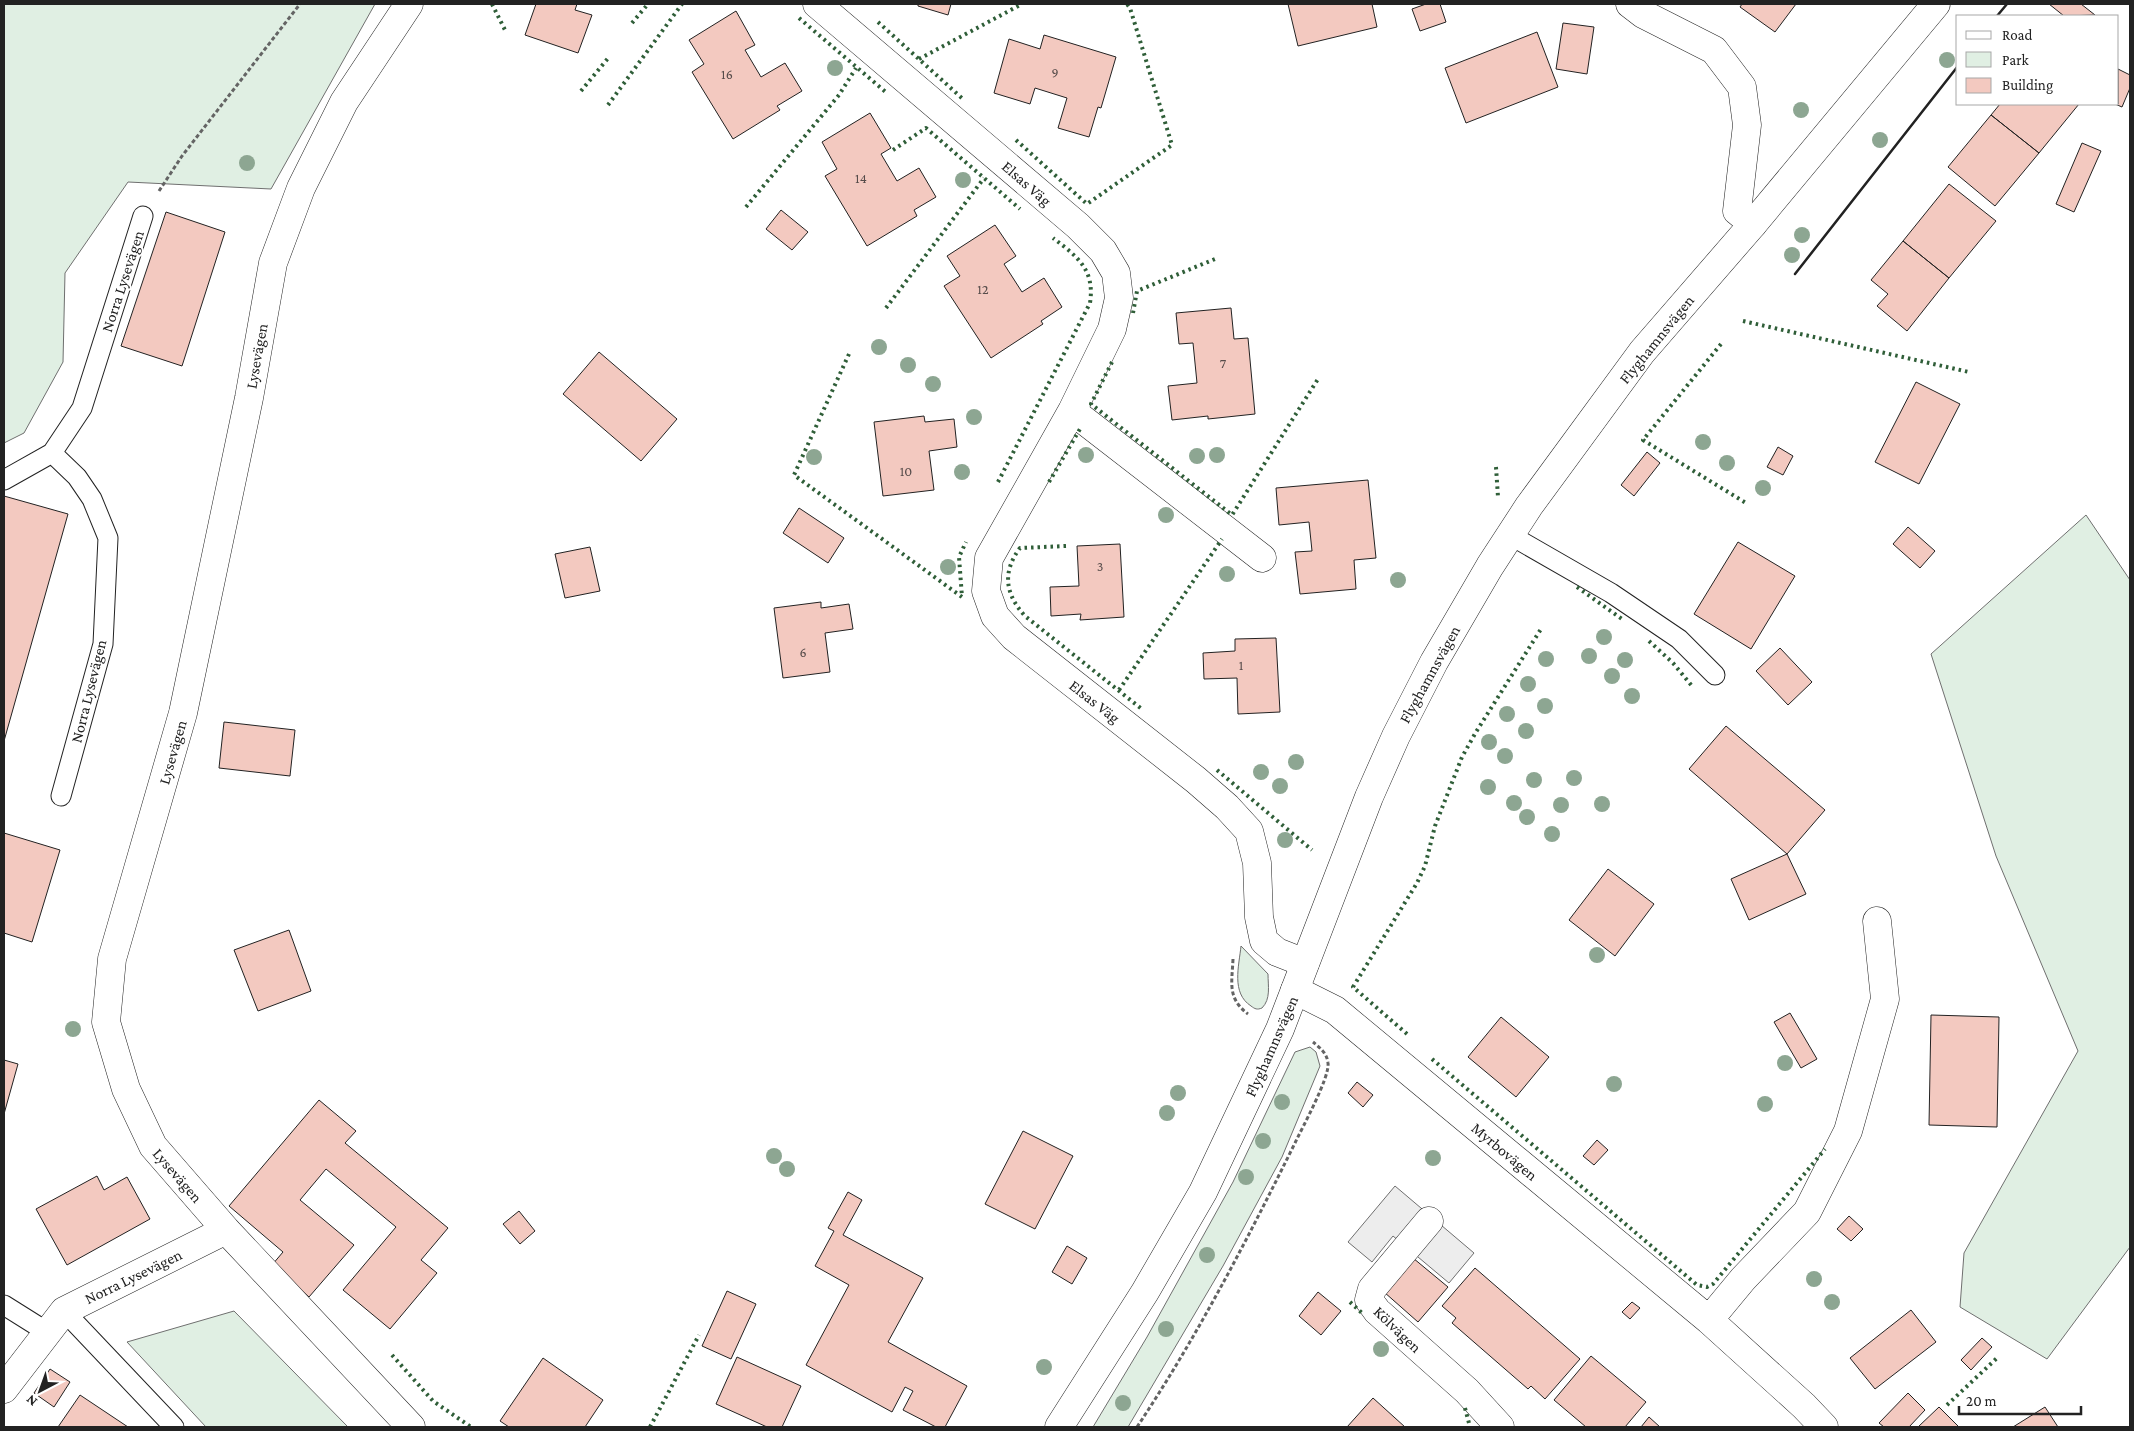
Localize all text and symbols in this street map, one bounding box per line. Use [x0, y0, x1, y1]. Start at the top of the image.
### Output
legend [1956, 15, 2119, 105]
text: Road [2002, 27, 2033, 43]
text: Park [2002, 52, 2029, 68]
house number: 9 [1051, 64, 1059, 80]
house number: 16 [721, 66, 733, 82]
text: Building [2002, 77, 2053, 94]
street label: Elsas Väg [998, 157, 1055, 210]
house number: 14 [855, 170, 867, 186]
street label: Norra Lysevägen [98, 228, 148, 334]
house number: 12 [977, 281, 989, 297]
street label: Flyghamnsvägen [1616, 291, 1698, 388]
street label: Lysevägen [242, 322, 272, 390]
house number: 7 [1220, 355, 1227, 371]
house number: 10 [900, 463, 912, 479]
house number: 3 [1097, 558, 1103, 574]
street label: Flyghamnsvägen [1396, 622, 1464, 726]
street label: Norra Lysevägen [67, 637, 111, 745]
house number: 6 [799, 644, 807, 660]
house number: 1 [1239, 657, 1244, 673]
street label: Elsas Väg [1065, 676, 1124, 727]
street label: Lysevägen [155, 718, 191, 787]
street label: Flyghamnsvägen [1242, 993, 1302, 1100]
street label: Myrbovägen [1468, 1119, 1541, 1185]
street label: Lysevägen [149, 1145, 206, 1207]
street label: Norra Lysevägen [82, 1245, 185, 1308]
street label: Kölvägen [1370, 1303, 1425, 1357]
north arrow [15, 1366, 65, 1416]
scale bar [1959, 1384, 2082, 1416]
text: N [22, 1391, 40, 1410]
text: 20 m [1966, 1393, 1997, 1409]

